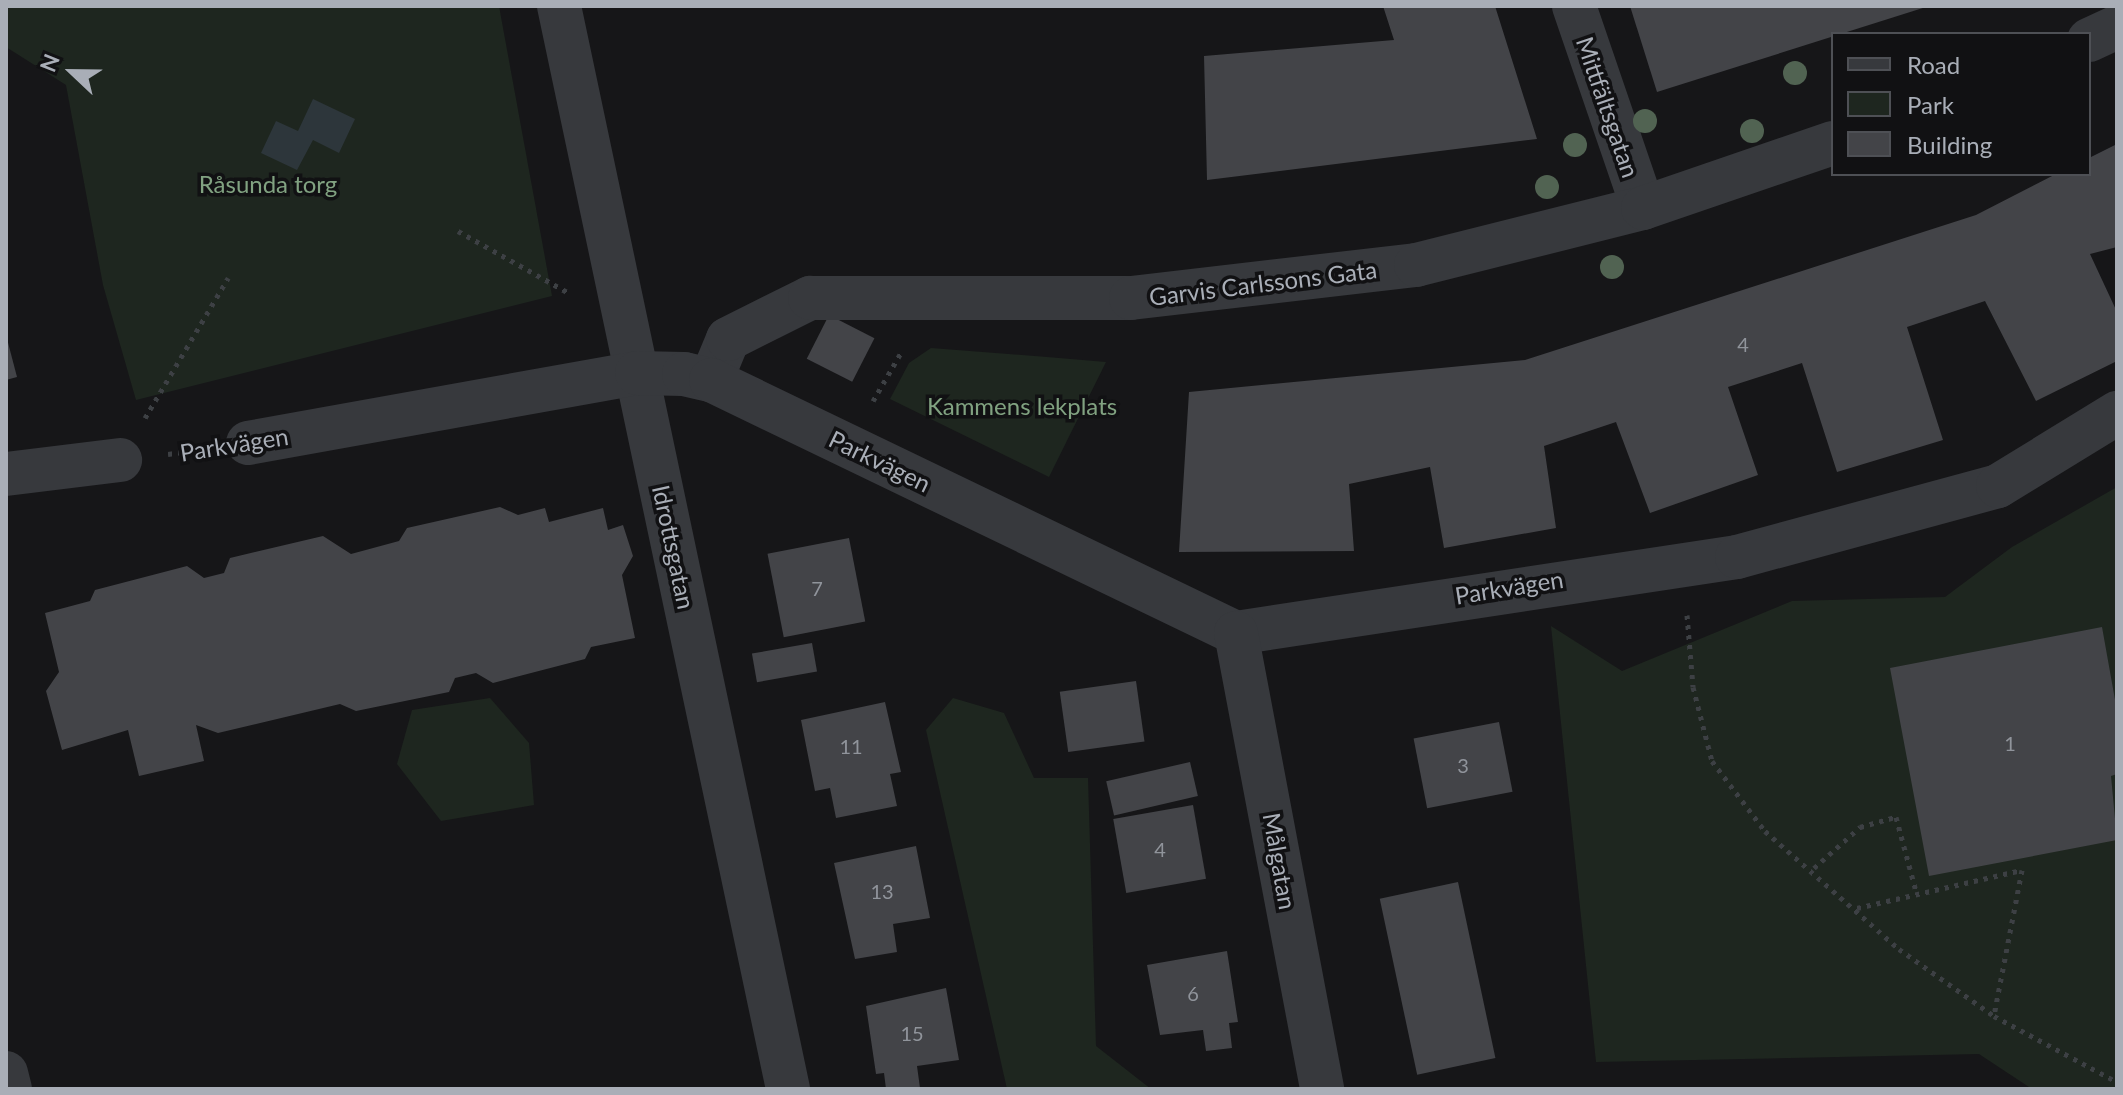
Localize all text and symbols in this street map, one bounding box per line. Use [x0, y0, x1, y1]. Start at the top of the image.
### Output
north arrow [32, 32, 112, 112]
legend [1831, 32, 2091, 176]
street label: Mittfältsgatan [1570, 33, 1646, 181]
text: N [34, 50, 65, 76]
text: Road [1907, 50, 1960, 79]
text: Park [1907, 90, 1954, 119]
text: Building [1907, 130, 1992, 159]
park label: Råsunda torg [199, 170, 337, 198]
street label: Garvis Carlssons Gata [1147, 255, 1379, 311]
house number: 4 [1737, 332, 1749, 356]
park label: Kammens lekplats [927, 392, 1117, 420]
street label: Parkvägen [178, 421, 290, 467]
street label: Parkvägen [825, 424, 935, 498]
street label: Idrottsgatan [647, 482, 701, 612]
street label: Parkvägen [1453, 564, 1565, 610]
house number: 7 [811, 576, 823, 600]
house number: 1 [2004, 731, 2016, 755]
house number: 11 [839, 734, 863, 758]
house number: 3 [1457, 753, 1469, 777]
street label: Målgatan [1257, 810, 1303, 912]
house number: 4 [1154, 837, 1166, 861]
house number: 13 [870, 879, 894, 903]
house number: 6 [1187, 981, 1199, 1005]
house number: 15 [900, 1021, 924, 1045]

